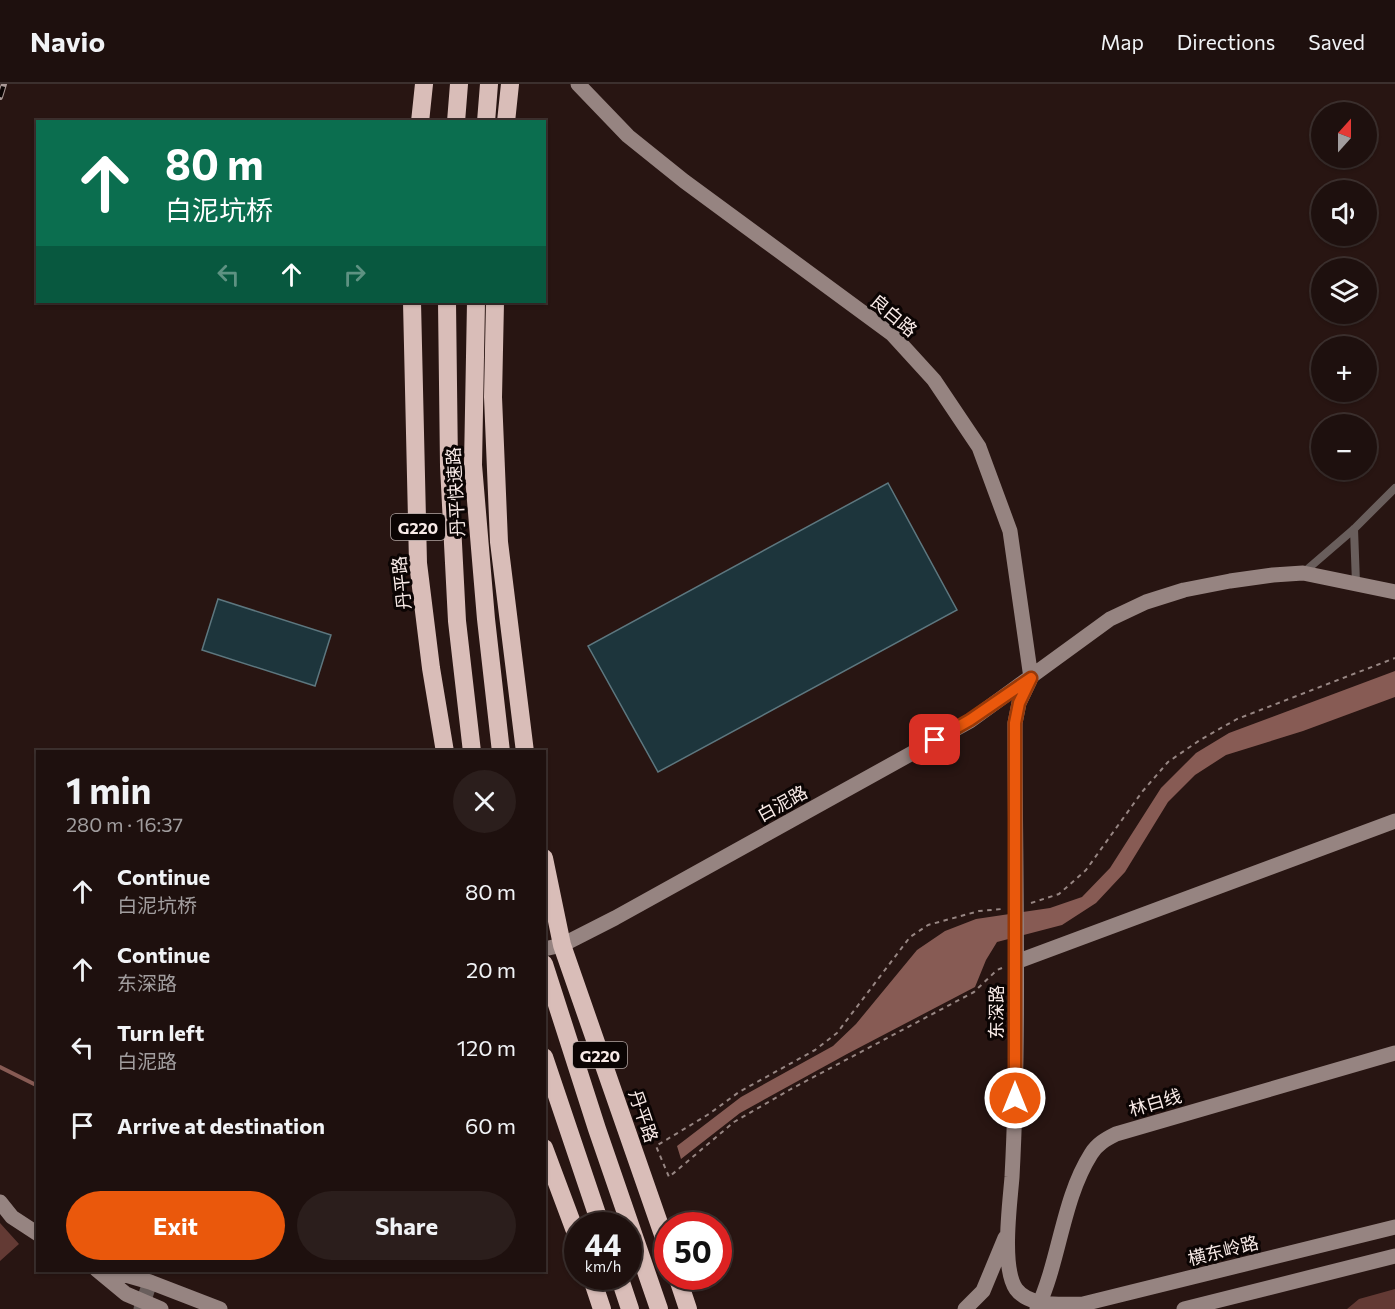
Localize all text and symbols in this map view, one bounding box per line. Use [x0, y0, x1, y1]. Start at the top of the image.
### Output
text: Navio [30, 24, 105, 58]
text: Map [1101, 29, 1144, 54]
text: Directions [1177, 29, 1275, 54]
text: Saved [1308, 29, 1365, 54]
north arrow [1311, 102, 1377, 168]
map controls [1311, 102, 1377, 480]
text: 80 m [165, 137, 264, 189]
icon: ahead [66, 144, 144, 222]
button: sound [1311, 180, 1377, 246]
text: 白泥坑桥 [165, 193, 273, 226]
icon: left [212, 258, 245, 291]
icon: ahead [275, 258, 308, 291]
icon: right [338, 258, 371, 291]
button: layers [1311, 258, 1377, 324]
street label: 良白路 [866, 289, 922, 341]
button: + [1311, 336, 1377, 402]
button: − [1311, 414, 1377, 480]
street label: 丹平快速路 [442, 446, 468, 538]
road number: G220 [391, 514, 445, 540]
street label: 丹平路 [387, 555, 415, 611]
pin [909, 714, 960, 765]
icon: arrive [918, 723, 951, 756]
text: 1 min [66, 767, 151, 811]
button: close [453, 770, 516, 833]
street label: 白泥路 [753, 780, 811, 826]
text: 280 m · 16:37 [66, 812, 183, 836]
text: Continue [117, 863, 210, 890]
icon: ahead [66, 875, 99, 908]
text: 80 m [465, 878, 516, 905]
text: 白泥坑桥 [117, 893, 197, 917]
text: Continue [117, 941, 210, 968]
icon: ahead [66, 953, 99, 986]
text: 20 m [466, 956, 516, 983]
text: 东深路 [117, 971, 177, 995]
street label: 东深路 [985, 985, 1007, 1039]
text: Turn left [117, 1019, 204, 1046]
icon: left [66, 1031, 99, 1064]
text: 120 m [457, 1034, 516, 1061]
road number: G220 [573, 1042, 627, 1068]
text: 白泥路 [117, 1049, 177, 1073]
position arrow [983, 1066, 1047, 1130]
street label: 林白线 [1126, 1084, 1184, 1120]
street label: 丹平路 [625, 1087, 663, 1145]
icon: arrive [66, 1109, 99, 1142]
text: Arrive at destination [117, 1112, 325, 1139]
text: 60 m [465, 1112, 516, 1139]
button: Exit [66, 1191, 285, 1260]
button: Share [297, 1191, 516, 1260]
speed limit sign: 50 [654, 1212, 732, 1290]
text: 44 [585, 1225, 621, 1262]
street label: 横东岭路 [1185, 1231, 1261, 1269]
text: km/h [585, 1257, 621, 1275]

